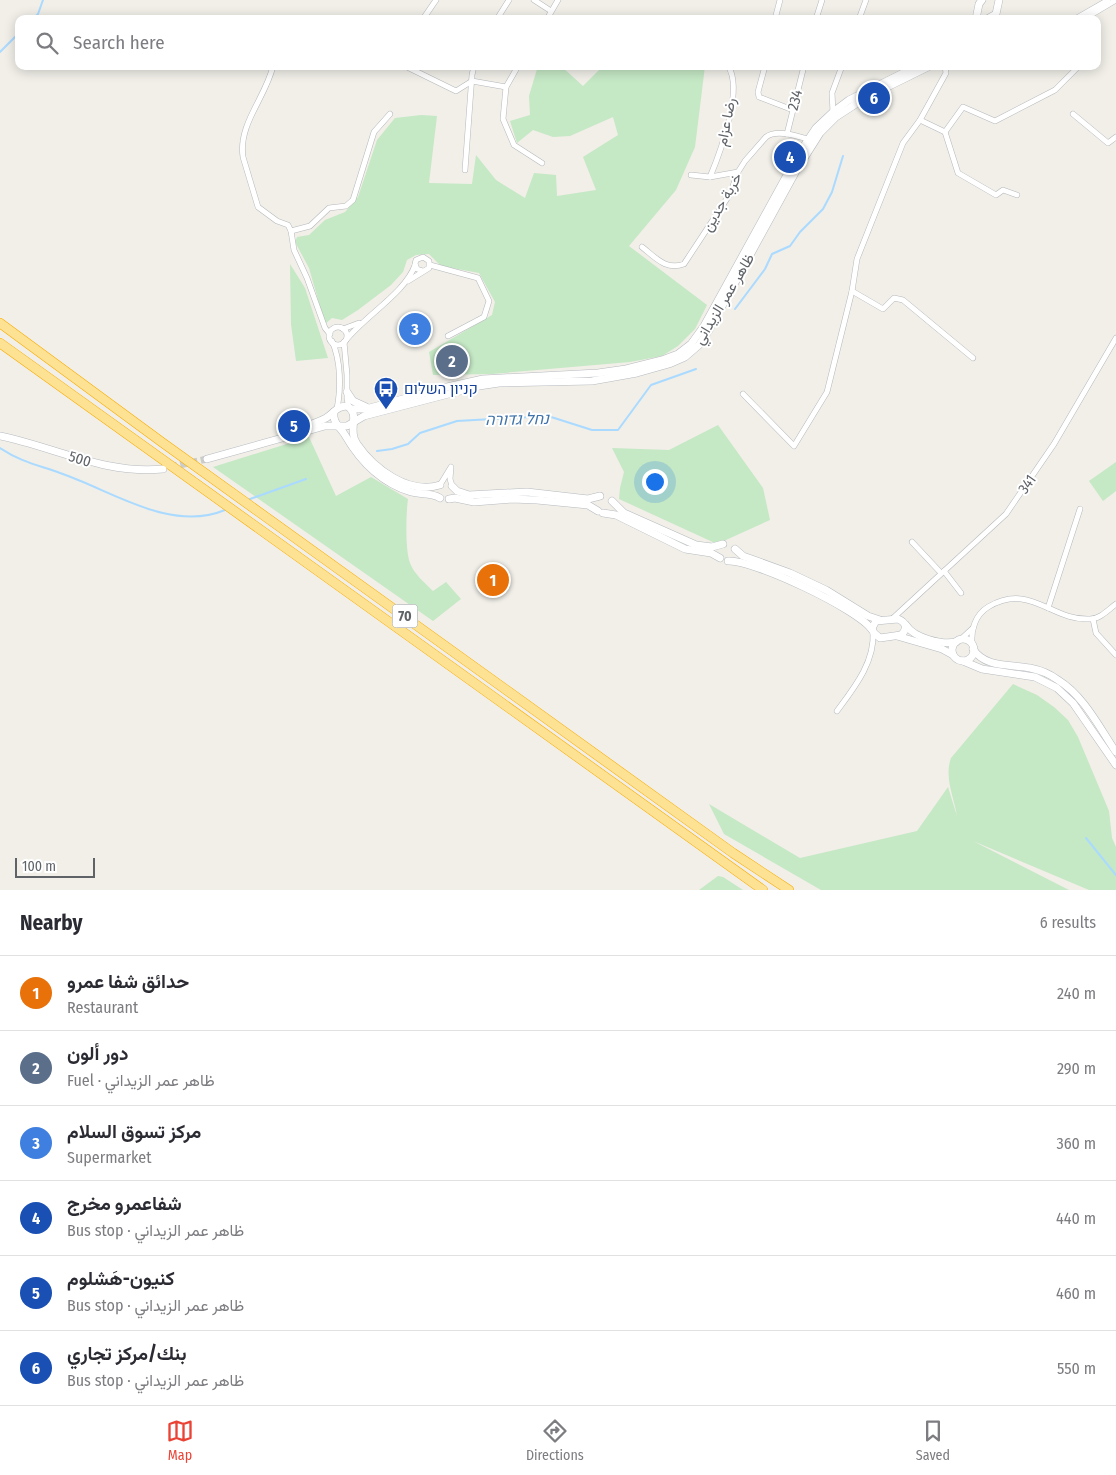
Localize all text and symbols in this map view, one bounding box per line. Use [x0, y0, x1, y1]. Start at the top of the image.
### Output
search box [15, 15, 1101, 70]
icon: search [33, 29, 61, 57]
text: Search here [73, 31, 165, 54]
pin: 6 [858, 79, 890, 117]
street label: 234 [784, 88, 806, 112]
street label: رضا عزام [712, 96, 740, 148]
pin: 4 [774, 138, 806, 176]
street label: خربة جدين [698, 169, 747, 235]
street label: ظاهر عمر الزيداني [690, 250, 762, 350]
pin: 3 [399, 310, 431, 348]
pin: 2 [436, 342, 468, 380]
bus stop icon: קניון השלום [373, 376, 399, 410]
place label: קניון השלום [404, 380, 478, 398]
pin: 5 [278, 407, 310, 445]
water label: נחל גדורה [485, 409, 550, 429]
street label: 500 [67, 447, 93, 471]
your location [642, 469, 668, 495]
street label: 341 [1014, 471, 1040, 497]
pin: 1 [477, 561, 509, 599]
road number: 70 [392, 604, 418, 628]
scale bar [15, 855, 95, 878]
text: 100 m [22, 858, 56, 875]
text: Nearby [20, 910, 82, 936]
text: 6 results [1040, 913, 1096, 932]
text: حدائق شفا عمرو [67, 970, 189, 993]
text: 1 [33, 984, 39, 1003]
text: 240 m [1057, 984, 1096, 1003]
text: Restaurant [67, 998, 138, 1017]
text: دور ألون [67, 1042, 129, 1065]
text: 2 [32, 1059, 40, 1078]
text: 290 m [1057, 1059, 1096, 1078]
text: Fuel · ظاهر عمر الزيداني [67, 1071, 215, 1090]
text: مركز تسوق السلام [67, 1120, 201, 1143]
text: 3 [32, 1134, 40, 1153]
text: 360 m [1056, 1134, 1096, 1153]
text: Supermarket [67, 1148, 151, 1167]
text: شفاعمرو مخرج [67, 1192, 182, 1215]
text: 4 [32, 1209, 40, 1228]
text: 440 m [1056, 1209, 1096, 1228]
text: Bus stop · ظاهر عمر الزيداني [67, 1221, 244, 1240]
text: كنيون-هَشلوم [67, 1267, 175, 1290]
text: 5 [32, 1284, 40, 1303]
text: 460 m [1056, 1284, 1096, 1303]
text: Bus stop · ظاهر عمر الزيداني [67, 1296, 244, 1315]
text: بنك/مركز تجاري [67, 1342, 187, 1365]
text: 6 [32, 1359, 40, 1378]
text: 550 m [1057, 1359, 1096, 1378]
text: Bus stop · ظاهر عمر الزيداني [67, 1371, 244, 1390]
tab: Map [166, 1417, 194, 1464]
tab: Directions [526, 1417, 584, 1464]
tab: Saved [916, 1417, 950, 1464]

